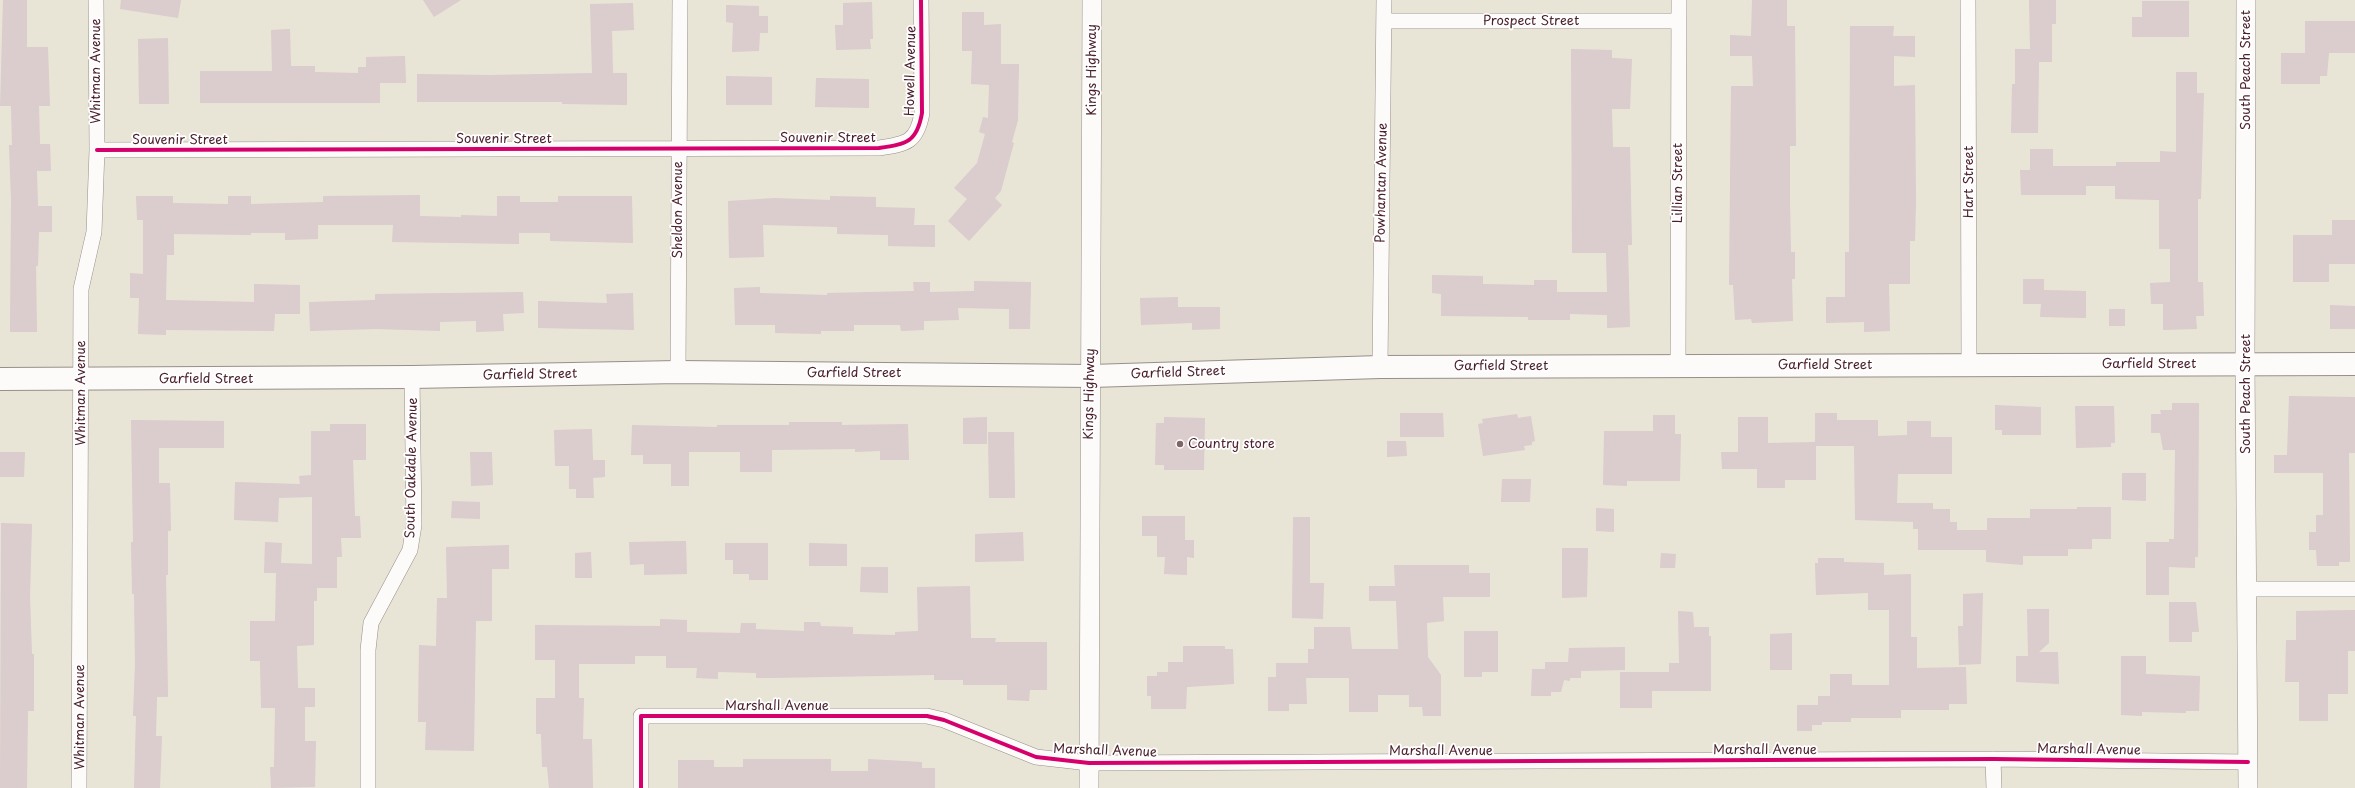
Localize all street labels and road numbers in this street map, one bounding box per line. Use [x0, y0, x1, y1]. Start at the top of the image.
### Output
street label: South Peach Street [2238, 10, 2254, 130]
street label: Prospect Street [1483, 13, 1579, 29]
street label: Whitman Avenue [88, 18, 104, 124]
street label: Kings Highway [1084, 24, 1100, 116]
street label: Howell Avenue [902, 26, 920, 116]
street label: Powhantan Avenue [1373, 123, 1391, 243]
street label: Souvenir Street [780, 130, 876, 146]
street label: Souvenir Street [456, 131, 552, 147]
street label: Souvenir Street [132, 132, 228, 148]
street label: Lillian Street [1670, 143, 1686, 223]
street label: Hart Street [1961, 146, 1977, 218]
street label: Sheldon Avenue [670, 161, 686, 259]
street label: South Peach Street [2238, 334, 2254, 454]
street label: Whitman Avenue [73, 340, 89, 446]
street label: Kings Highway [1081, 348, 1099, 440]
street label: Garfield Street [2102, 356, 2196, 372]
street label: Garfield Street [1778, 357, 1872, 373]
street label: Garfield Street [1454, 358, 1548, 374]
street label: Garfield Street [1130, 364, 1226, 382]
street label: Garfield Street [807, 365, 901, 381]
street label: Garfield Street [483, 366, 577, 384]
street label: Garfield Street [159, 371, 253, 387]
street label: South Oakdale Avenue [403, 397, 421, 539]
street label: Whitman Avenue [72, 664, 88, 770]
street label: Marshall Avenue [725, 698, 829, 714]
street label: Marshall Avenue [1053, 741, 1157, 761]
street label: Marshall Avenue [2037, 741, 2141, 759]
street label: Marshall Avenue [1713, 742, 1817, 758]
street label: Marshall Avenue [1389, 743, 1493, 759]

